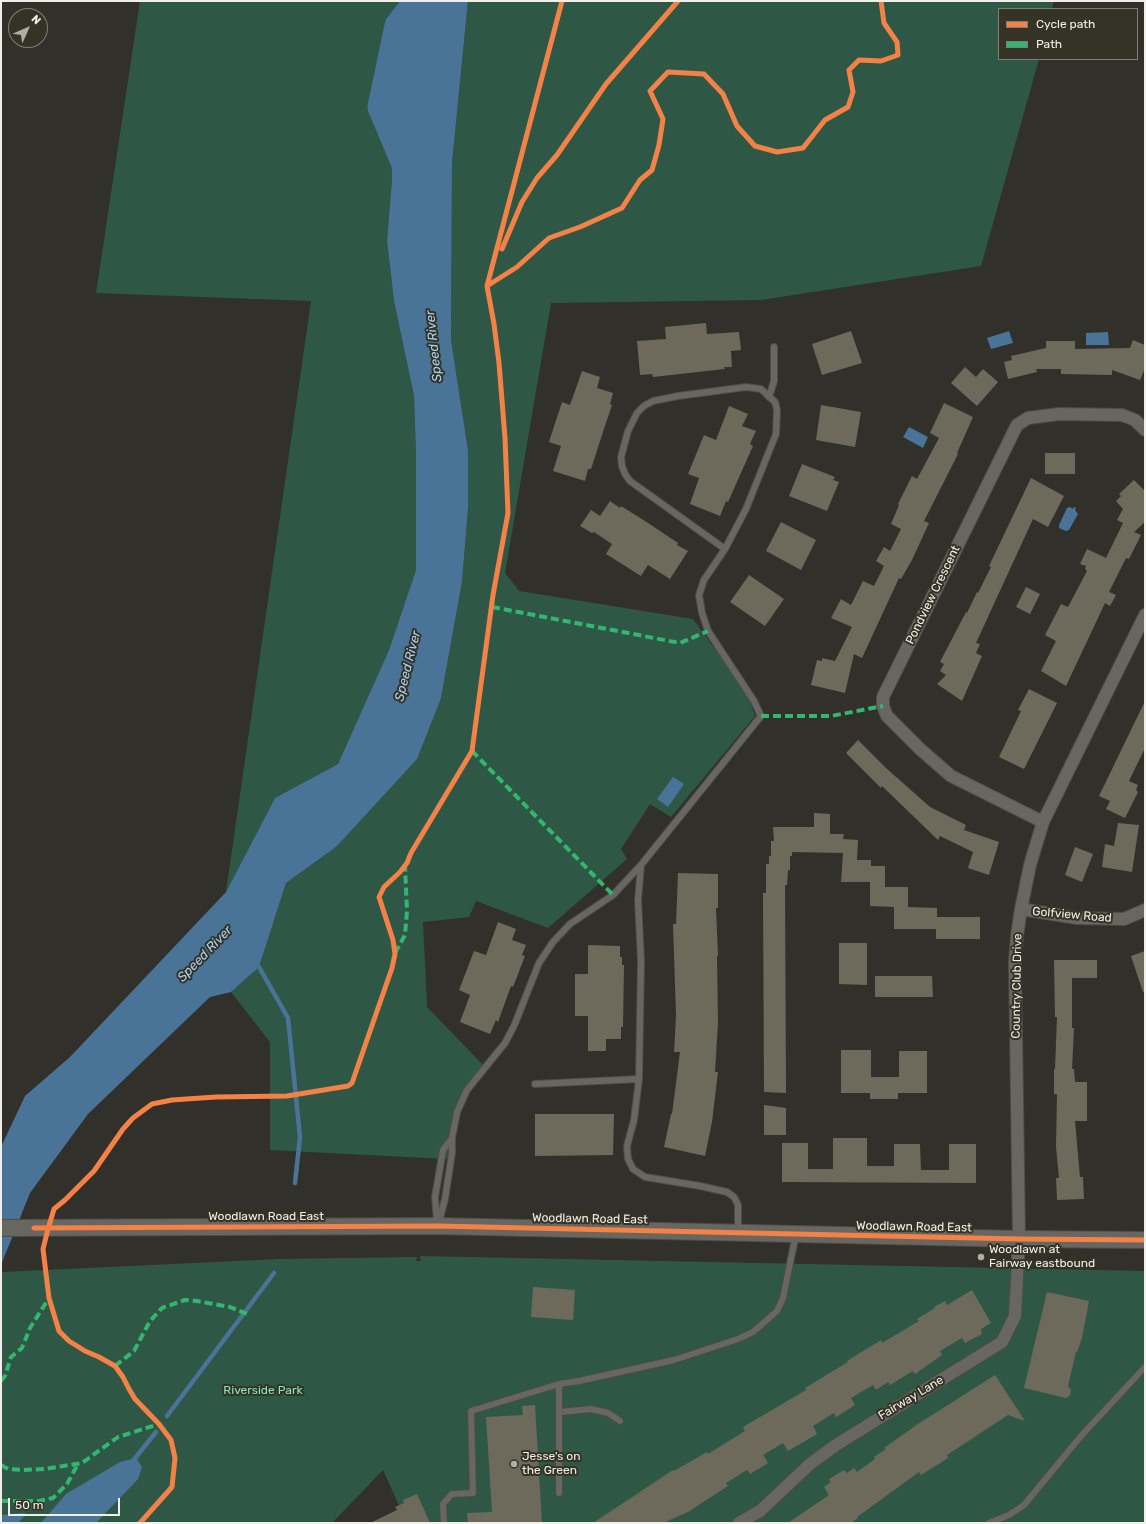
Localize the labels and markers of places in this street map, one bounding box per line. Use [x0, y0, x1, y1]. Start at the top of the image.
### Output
place label: Woodlawn at Fairway eastbound [989, 1243, 1095, 1271]
marker: Woodlawn at Fairway eastbound [976, 1252, 986, 1262]
place label: Jesse's on the Green [522, 1450, 581, 1478]
marker: Jesse's on the Green [509, 1459, 519, 1469]

